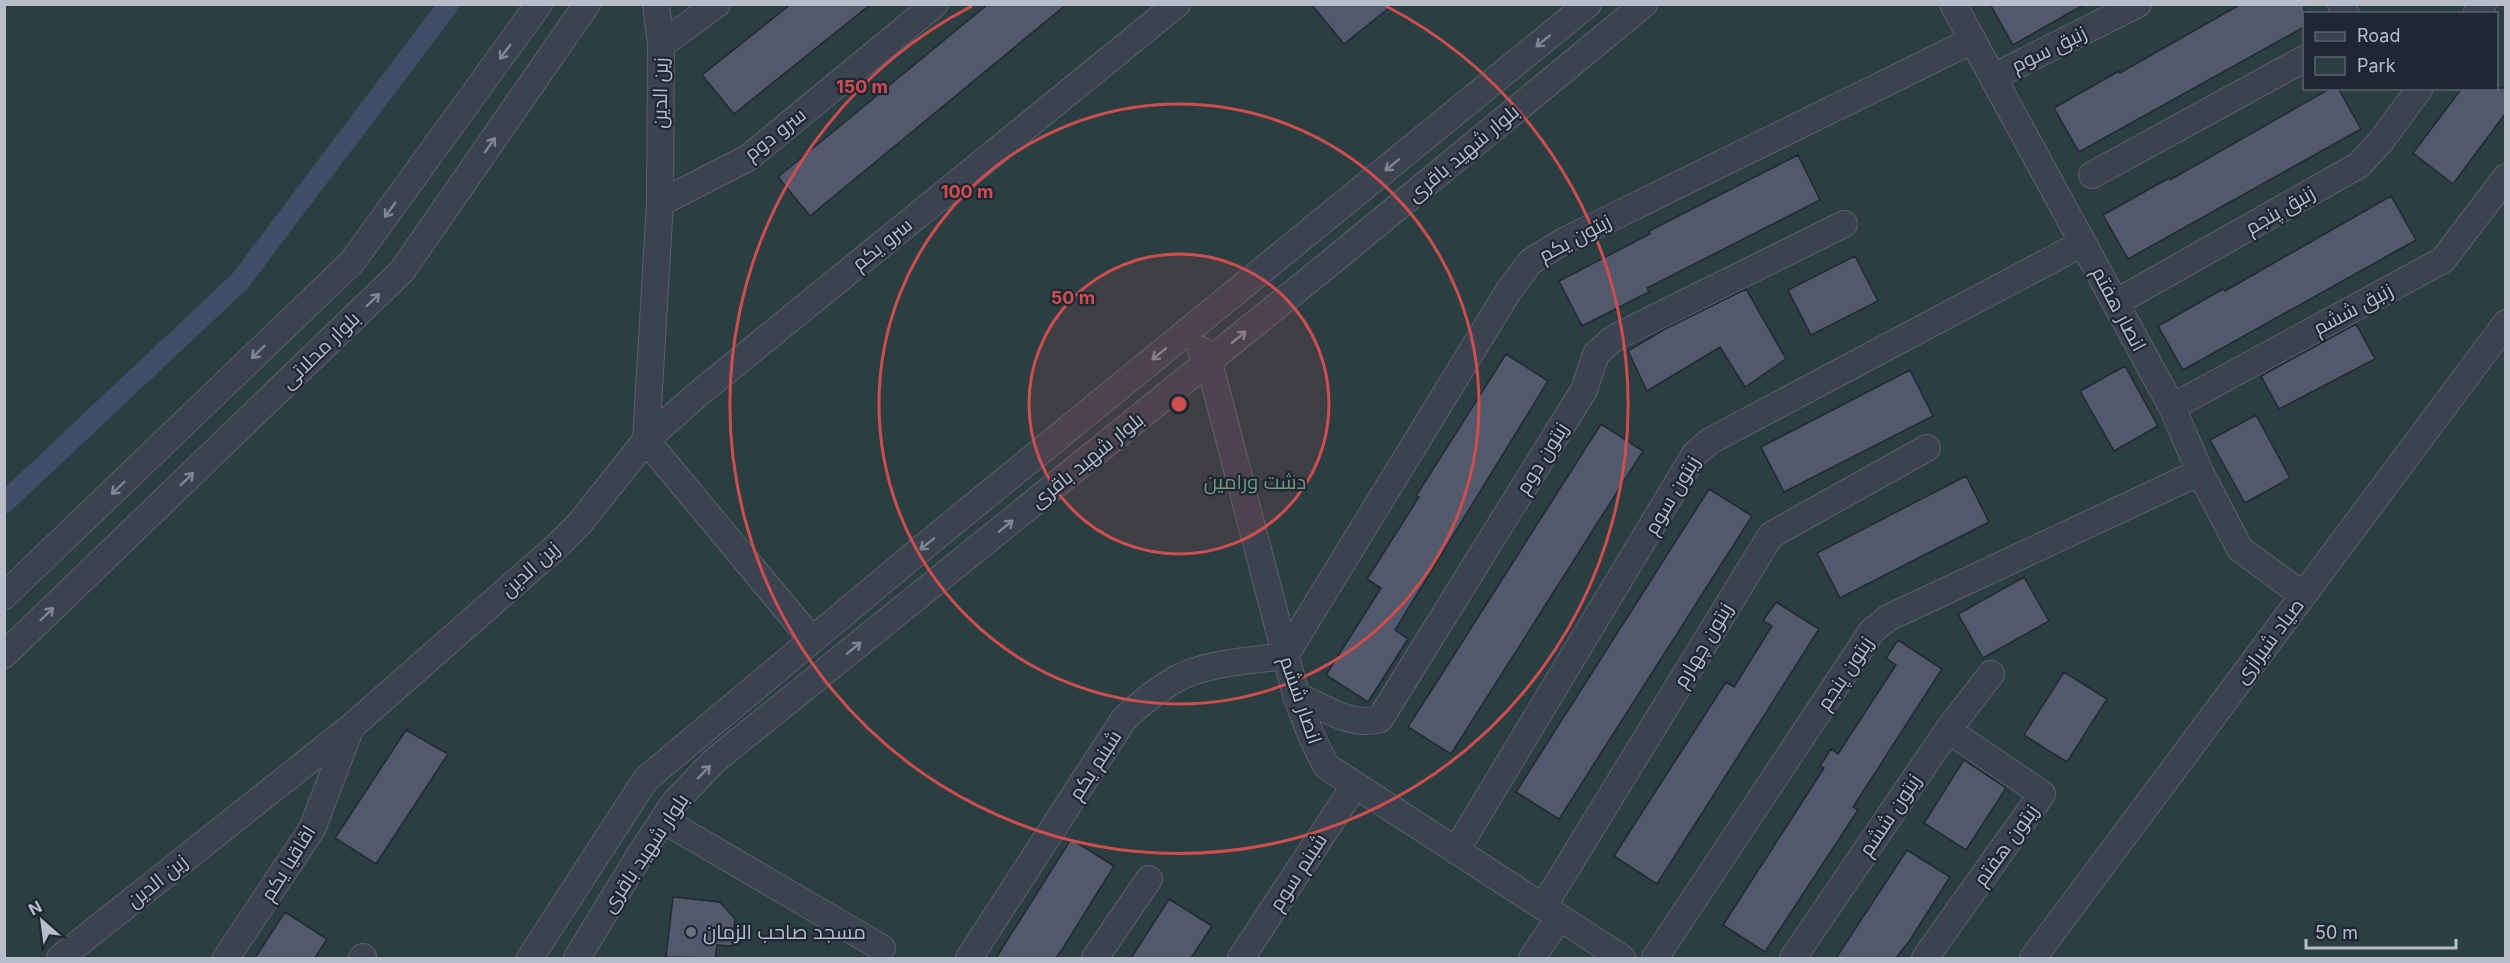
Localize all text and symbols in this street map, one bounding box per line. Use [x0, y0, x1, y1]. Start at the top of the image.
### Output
legend [2303, 12, 2498, 90]
street label: زنبق سوم [2008, 21, 2091, 79]
text: Road [2357, 25, 2400, 46]
one-way arrow [1535, 35, 1551, 48]
one-way arrow [499, 43, 511, 59]
text: Park [2357, 55, 2396, 76]
street label: زین الدین [647, 57, 674, 129]
text: 150 m [836, 76, 888, 97]
street label: بلوار شهید باقری [1402, 99, 1524, 207]
street label: سرو دوم [739, 102, 812, 167]
one-way arrow [484, 137, 496, 154]
one-way arrow [1384, 158, 1400, 171]
street label: زنبق پنجم [2241, 180, 2320, 241]
text: 100 m [941, 181, 993, 202]
one-way arrow [384, 201, 396, 217]
street label: زیتون یکم [1535, 209, 1616, 269]
street label: سرو یکم [847, 213, 918, 277]
street label: انصار هفتم [2085, 263, 2151, 356]
street label: زنبق ششم [2309, 278, 2398, 342]
text: 50 m [1051, 287, 1095, 308]
one-way arrow [365, 293, 380, 307]
street label: بلوار محلاتی [275, 306, 365, 394]
one-way arrow [1231, 330, 1246, 344]
one-way arrow [251, 345, 266, 360]
one-way arrow [1152, 348, 1168, 361]
centre of rings [1169, 394, 1189, 414]
street label: بلوار شهید باقری [1026, 407, 1149, 514]
street label: زیتون دوم [1511, 418, 1575, 499]
street label: زیتون سوم [1639, 451, 1707, 540]
park label: دشت ورامین [1204, 470, 1306, 495]
one-way arrow [179, 472, 194, 486]
one-way arrow [110, 480, 125, 495]
one-way arrow [998, 519, 1014, 532]
street label: زین الدین [496, 536, 565, 602]
one-way arrow [920, 537, 935, 551]
street label: صیاد شیرازی [2229, 594, 2310, 689]
street label: زیتون چهارم [1668, 598, 1739, 693]
one-way arrow [39, 607, 54, 622]
street label: زیتون پنجم [1812, 632, 1880, 715]
one-way arrow [846, 642, 862, 655]
street label: انصار ششم [1273, 653, 1327, 748]
street label: شبنم یکم [1063, 725, 1128, 806]
one-way arrow [697, 765, 711, 780]
street label: زیتون ششم [1854, 769, 1928, 862]
street label: بلوار شهید باقری [596, 789, 695, 918]
street label: زیتون هفتم [1968, 800, 2045, 892]
street label: اقاقیا یکم [255, 821, 322, 906]
street label: شبنم سوم [1264, 829, 1334, 916]
street label: زین الدین [122, 849, 193, 913]
north arrow [12, 891, 72, 951]
text: N [25, 896, 45, 919]
scale bar [2306, 912, 2456, 950]
place label: مسجد صاحب الزمان [703, 920, 866, 945]
text: 50 m [2315, 922, 2358, 943]
marker: مسجد صاحب الزمان [684, 925, 698, 939]

